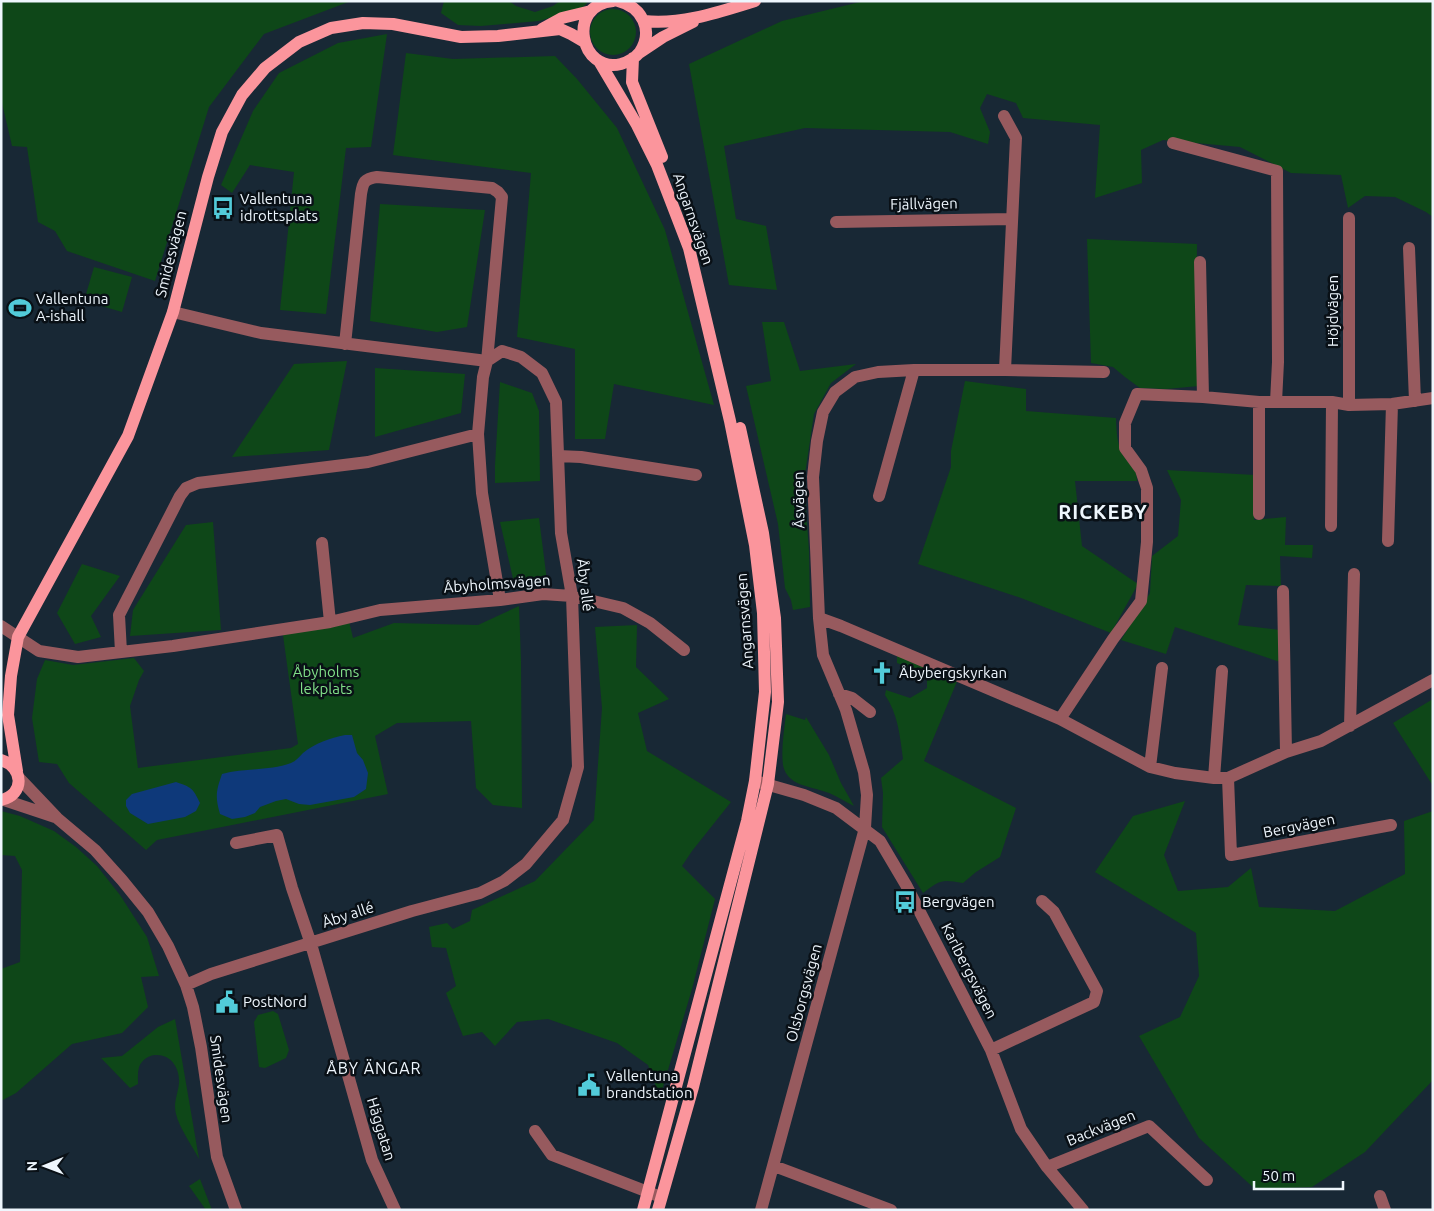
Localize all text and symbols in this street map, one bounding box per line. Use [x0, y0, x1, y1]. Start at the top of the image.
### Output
street label: Angarnsvägen [670, 171, 717, 267]
place label: Vallentuna idrottsplats [240, 190, 318, 224]
street label: Fjällvägen [890, 194, 958, 213]
bus stop icon: Vallentuna idrottsplats [210, 195, 236, 221]
street label: Smidesvägen [152, 209, 189, 299]
street label: Höjdvägen [1324, 275, 1341, 347]
place label: Vallentuna A-ishall [36, 290, 108, 324]
sports icon: Vallentuna A-ishall [7, 295, 33, 321]
street label: Åsvägen [790, 471, 807, 529]
district label: RICKEBY [1058, 500, 1148, 523]
street label: Åby allé [574, 558, 597, 612]
street label: Åbyholmsvägen [443, 571, 551, 596]
street label: Angarnsvägen [733, 573, 756, 669]
church icon: Åbybergskyrkan [869, 660, 895, 686]
park label: Åbyholms lekplats [293, 663, 359, 697]
place label: Åbybergskyrkan [899, 664, 1007, 681]
street label: Bergvägen [1262, 810, 1336, 841]
bus stop icon: Bergvägen [892, 889, 918, 915]
place label: Bergvägen [922, 893, 995, 910]
street label: Åby allé [320, 898, 376, 931]
street label: Karlbergsvägen [938, 920, 1001, 1021]
street label: Olsborgsvägen [782, 942, 825, 1044]
public building icon: PostNord [214, 989, 240, 1015]
place label: PostNord [243, 993, 307, 1010]
street label: Smidesvägen [207, 1034, 236, 1124]
district label: ÅBY ÄNGAR [326, 1059, 422, 1077]
place label: Vallentuna brandstation [606, 1067, 692, 1101]
public building icon: Vallentuna brandstation [576, 1072, 602, 1098]
street label: Häggatan [364, 1095, 399, 1163]
street label: Backvägen [1064, 1106, 1138, 1149]
north arrow [20, 1141, 70, 1191]
scale bar [1254, 1158, 1343, 1190]
text: N [24, 1161, 40, 1172]
text: 50 m [1262, 1167, 1295, 1184]

